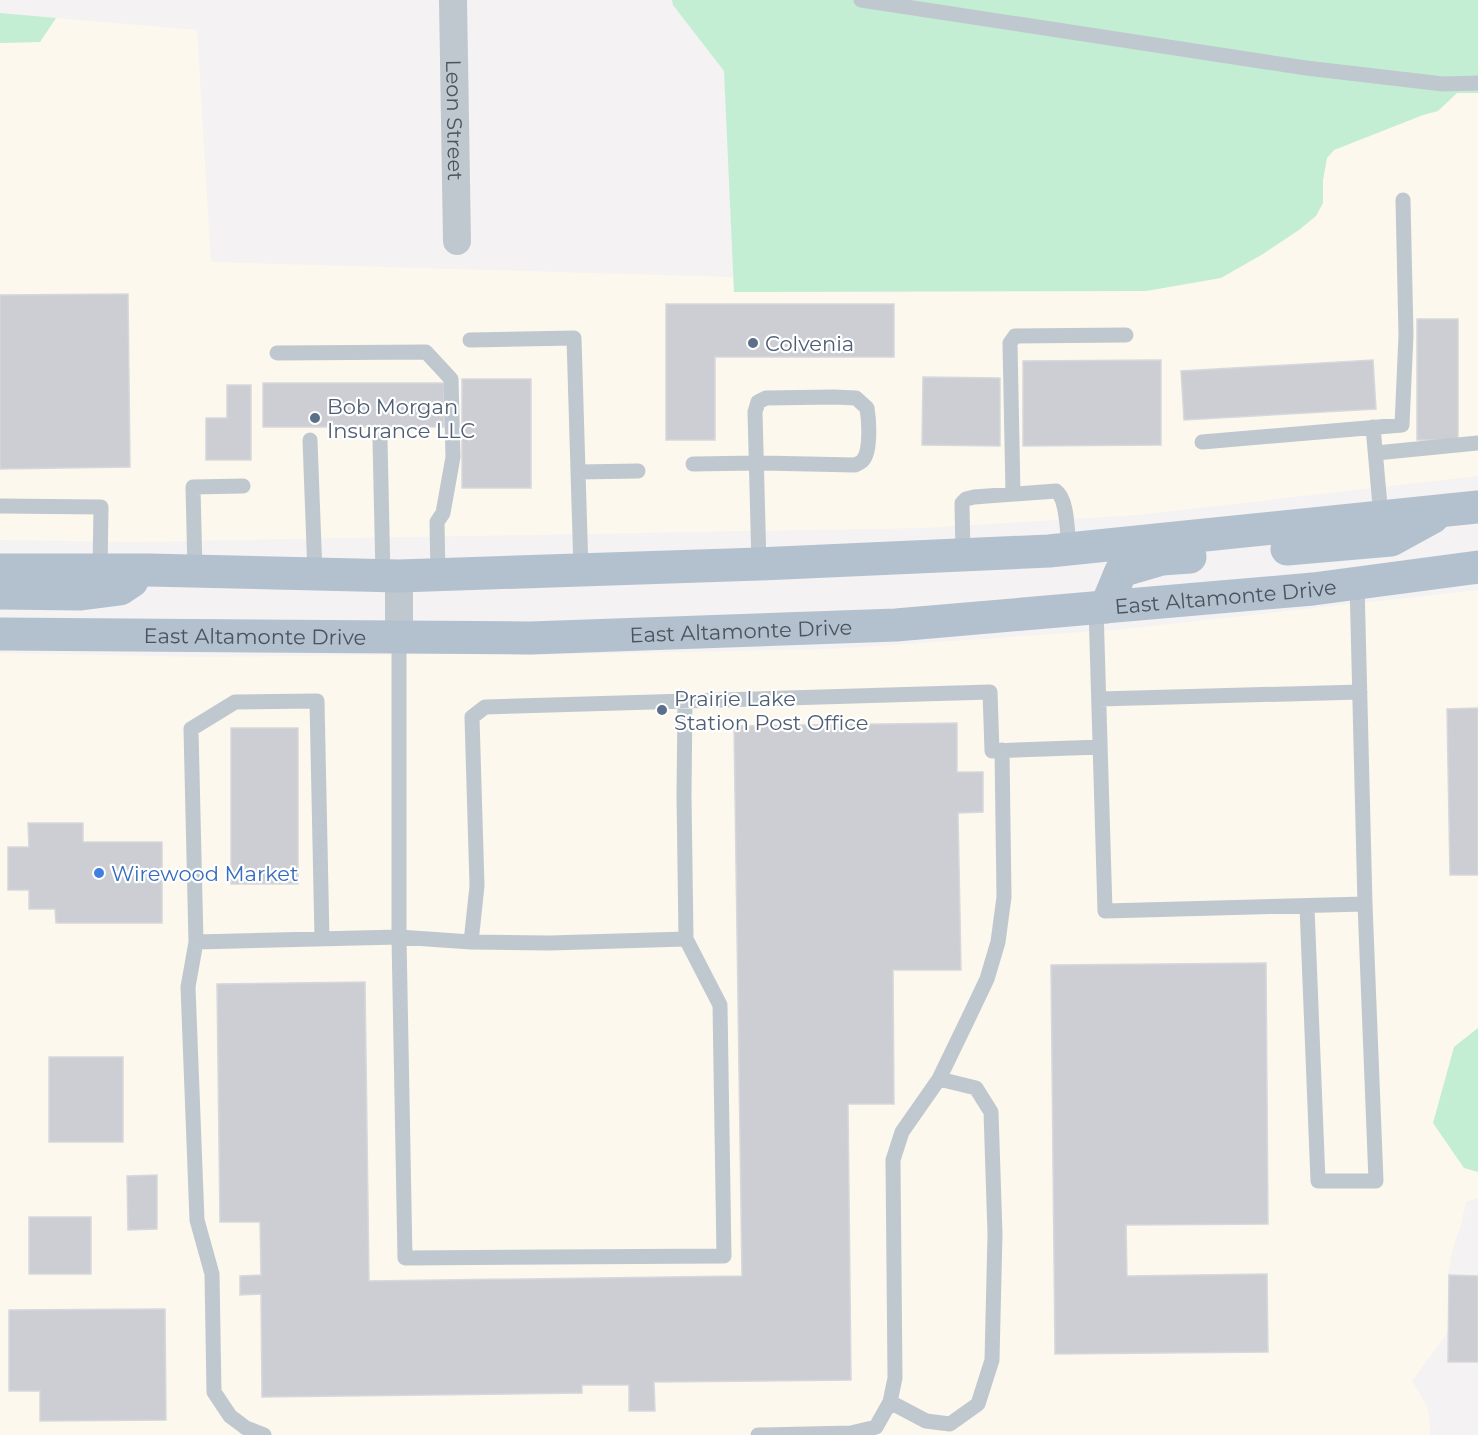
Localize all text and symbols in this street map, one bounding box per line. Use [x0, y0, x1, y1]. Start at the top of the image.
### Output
street label: Leon Street [441, 59, 468, 181]
place label: Colvenia [765, 331, 854, 356]
marker: Colvenia [746, 336, 760, 350]
place label: Bob Morgan Insurance LLC [327, 394, 475, 443]
marker: Bob Morgan Insurance LLC [308, 411, 322, 425]
street label: East Altamonte Drive [1114, 573, 1338, 619]
street label: East Altamonte Drive [629, 614, 853, 647]
street label: East Altamonte Drive [144, 623, 366, 649]
place label: Prairie Lake Station Post Office [674, 686, 869, 735]
marker: Prairie Lake Station Post Office [655, 703, 669, 717]
place label: Wirewood Market [111, 861, 298, 886]
marker: Wirewood Market [92, 866, 106, 880]

